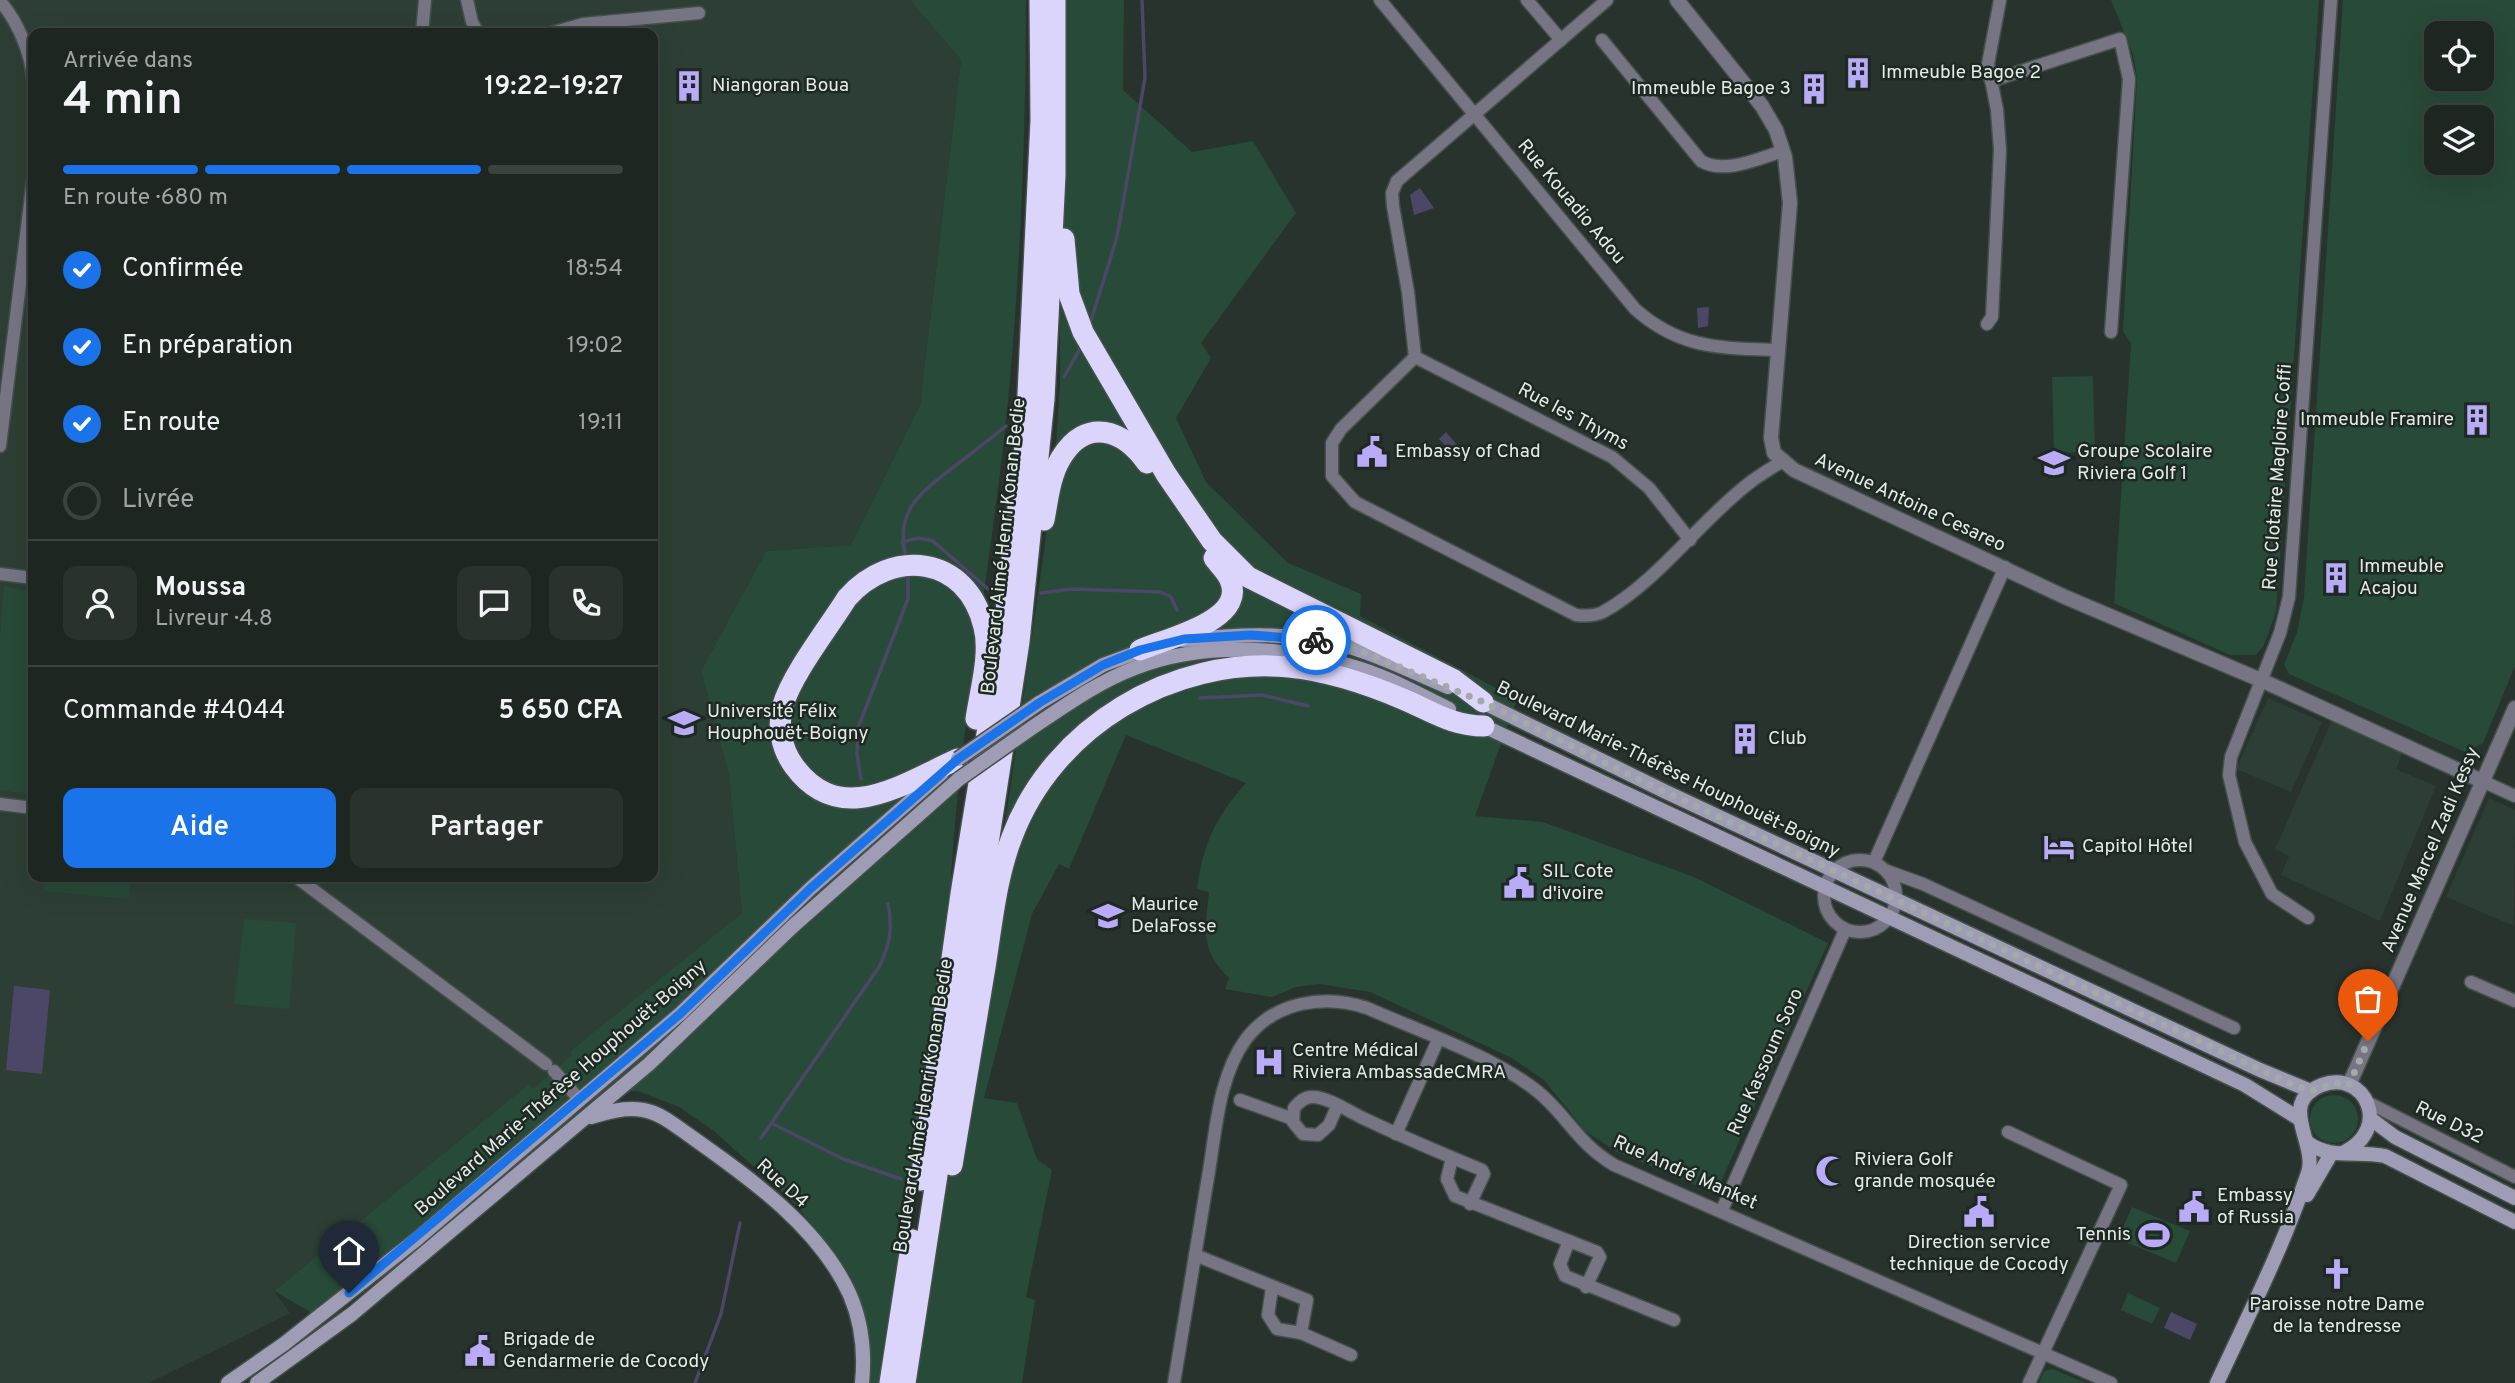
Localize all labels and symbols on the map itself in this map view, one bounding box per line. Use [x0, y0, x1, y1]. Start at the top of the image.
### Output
building icon: Immeuble Bagoe 2 [1841, 56, 1875, 90]
place label: Immeuble Bagoe 2 [1881, 61, 2041, 85]
building icon: Niangoran Boua [672, 69, 706, 103]
building icon: Immeuble Bagoe 3 [1797, 72, 1831, 106]
place label: Niangoran Boua [712, 74, 849, 98]
place label: Immeuble Bagoe 3 [1631, 77, 1791, 101]
street label: Rue Kouadio Adou [1512, 135, 1630, 269]
street label: Rue Clotaire Magloire Coffi [2258, 363, 2298, 591]
street label: Rue les Thyms [1513, 378, 1633, 456]
street label: Boulevard Aimé Henri Konan Bedie [977, 397, 1031, 695]
building icon: Immeuble Framire [2460, 403, 2494, 437]
place label: Immeuble Framire [2300, 408, 2454, 432]
public building icon: Embassy of Chad [1355, 435, 1389, 469]
place label: Embassy of Chad [1395, 440, 1541, 464]
place label: Groupe Scolaire Riviera Golf 1 [2077, 440, 2212, 486]
school or university icon: Groupe Scolaire Riviera Golf 1 [2037, 446, 2071, 480]
street label: Avenue Antoine Cesareo [1811, 448, 2009, 558]
place label: Immeuble Acajou [2359, 555, 2444, 601]
building icon: Immeuble Acajou [2319, 561, 2353, 595]
courier [1281, 605, 1351, 675]
street label: Boulevard Marie-Thérèse Houphouët-Boigny [1492, 676, 1844, 864]
place label: Université Félix Houphouët-Boigny [707, 700, 868, 746]
school or university icon: Université Félix Houphouët-Boigny [667, 706, 701, 740]
building icon: Club [1728, 722, 1762, 756]
place label: Club [1768, 727, 1807, 751]
street label: Avenue Marcel Zadi Kessy [2377, 743, 2485, 957]
hotel icon: Capitol Hôtel [2042, 830, 2076, 864]
place label: Capitol Hôtel [2082, 835, 2193, 859]
place label: SIL Cote d'ivoire [1542, 860, 1613, 906]
public building icon: SIL Cote d'ivoire [1502, 866, 1536, 900]
place label: Maurice DelaFosse [1131, 893, 1216, 939]
school or university icon: Maurice DelaFosse [1091, 899, 1125, 933]
street label: Boulevard Marie-Thérèse Houphouët-Boigny [410, 955, 712, 1221]
street label: Boulevard Aimé Henri Konan Bedie [889, 957, 959, 1255]
pin [2338, 969, 2398, 1041]
street label: Rue Kassoum Soro [1723, 985, 1809, 1139]
place label: Centre Médical Riviera AmbassadeCMRA [1292, 1039, 1506, 1085]
hospital icon: Centre Médical Riviera AmbassadeCMRA [1252, 1045, 1286, 1079]
street label: Rue D32 [2411, 1096, 2487, 1150]
street label: Rue André Manket [1609, 1130, 1761, 1216]
place label: Riviera Golf grande mosquée [1854, 1148, 1996, 1194]
street label: Rue D4 [751, 1154, 813, 1214]
mosque icon: Riviera Golf grande mosquée [1814, 1154, 1848, 1188]
place label: Embassy of Russia [2217, 1184, 2294, 1230]
public building icon: Embassy of Russia [2177, 1190, 2211, 1224]
public building icon: Direction service technique de Cocody [1962, 1195, 1996, 1229]
sports icon: Tennis [2137, 1218, 2171, 1252]
pin [319, 1221, 379, 1293]
place label: Tennis [2076, 1223, 2131, 1247]
place label: Direction service technique de Cocody [1889, 1231, 2069, 1277]
church icon: Paroisse notre Dame de la tendresse [2320, 1257, 2354, 1291]
place label: Paroisse notre Dame de la tendresse [2249, 1293, 2425, 1339]
place label: Brigade de Gendarmerie de Cocody [503, 1328, 709, 1374]
public building icon: Brigade de Gendarmerie de Cocody [463, 1334, 497, 1368]

